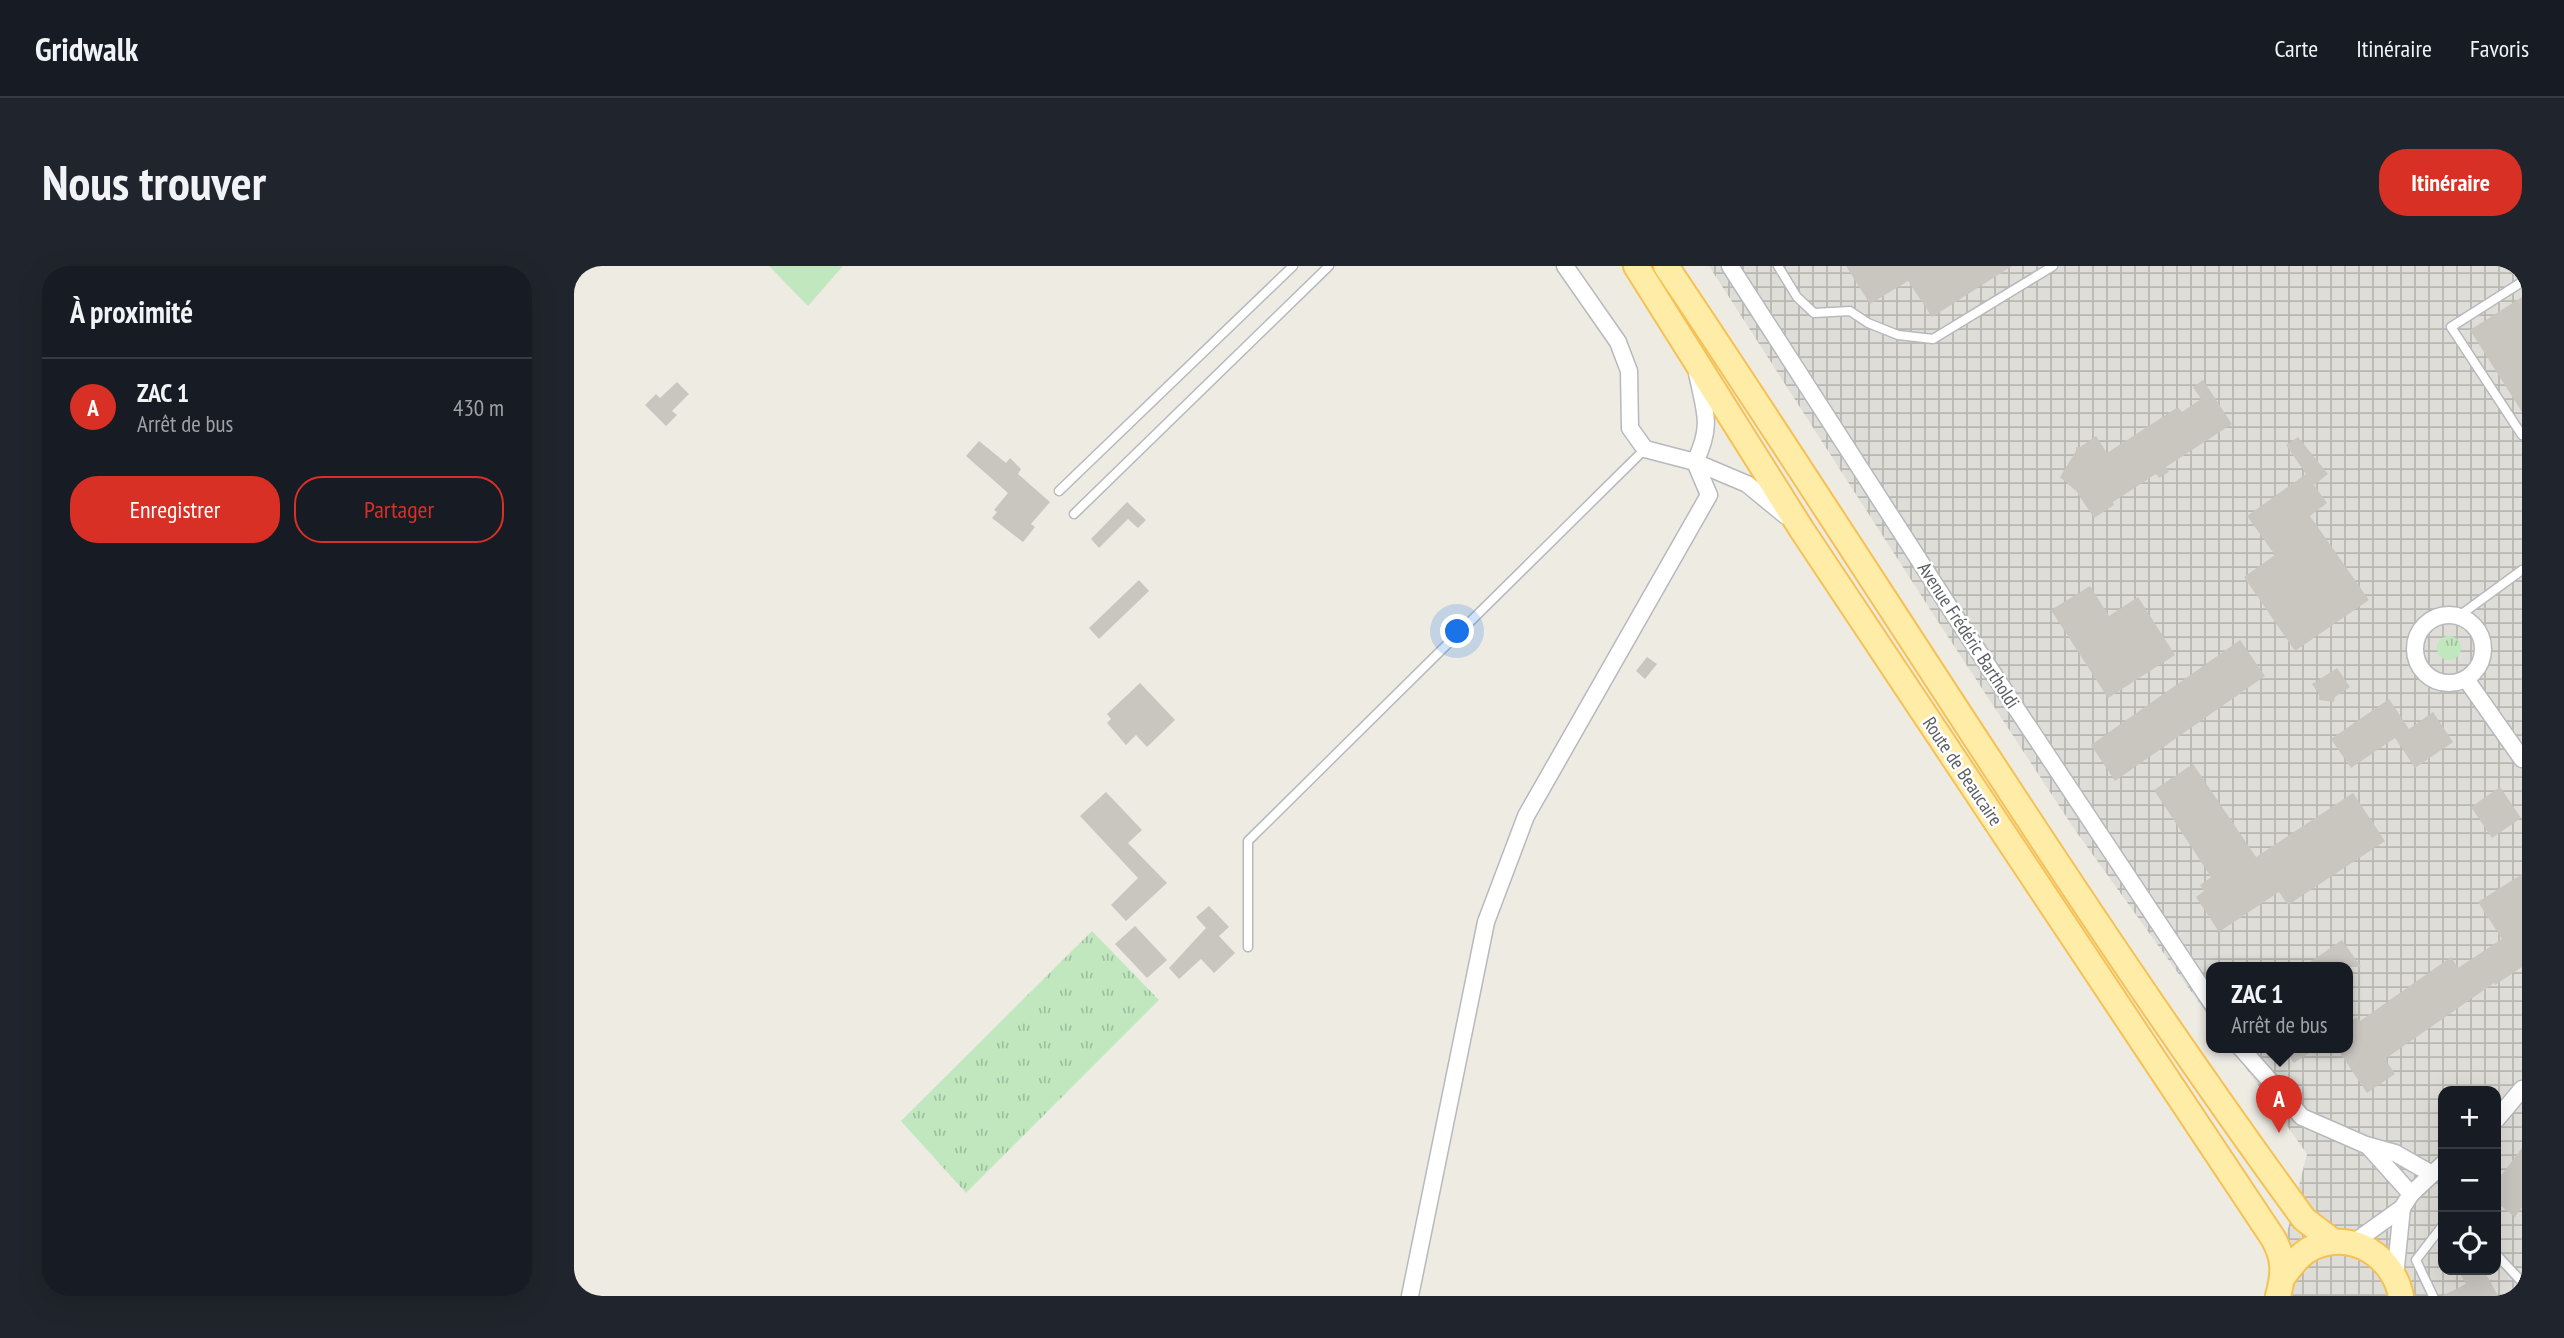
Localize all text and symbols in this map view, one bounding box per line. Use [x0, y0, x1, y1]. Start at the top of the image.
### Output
text: Gridwalk [35, 27, 138, 70]
text: Carte [2274, 33, 2318, 64]
text: Itinéraire [2356, 33, 2432, 64]
text: Favoris [2470, 33, 2529, 64]
button: Itinéraire [2379, 149, 2522, 216]
text: Nous trouver [42, 150, 266, 214]
text: À proximité [70, 292, 193, 331]
text: ZAC 1 [137, 376, 189, 409]
text: A [87, 393, 99, 422]
text: 430 m [453, 393, 504, 422]
text: Arrêt de bus [137, 409, 233, 438]
button: Enregistrer [70, 476, 280, 543]
button: Partager [294, 476, 504, 543]
street label: Avenue Frédéric Bartholdi [1913, 557, 2025, 713]
your location [1440, 614, 1474, 648]
street label: Route de Beaucaire [1918, 712, 2008, 830]
popup [2206, 962, 2353, 1053]
text: ZAC 1 [2231, 977, 2284, 1010]
text: Arrêt de bus [2231, 1010, 2328, 1039]
pin: A [2256, 1075, 2302, 1133]
map controls [2438, 1086, 2501, 1275]
button: + [2438, 1086, 2501, 1149]
button: − [2438, 1149, 2501, 1212]
button: locate [2438, 1212, 2501, 1275]

